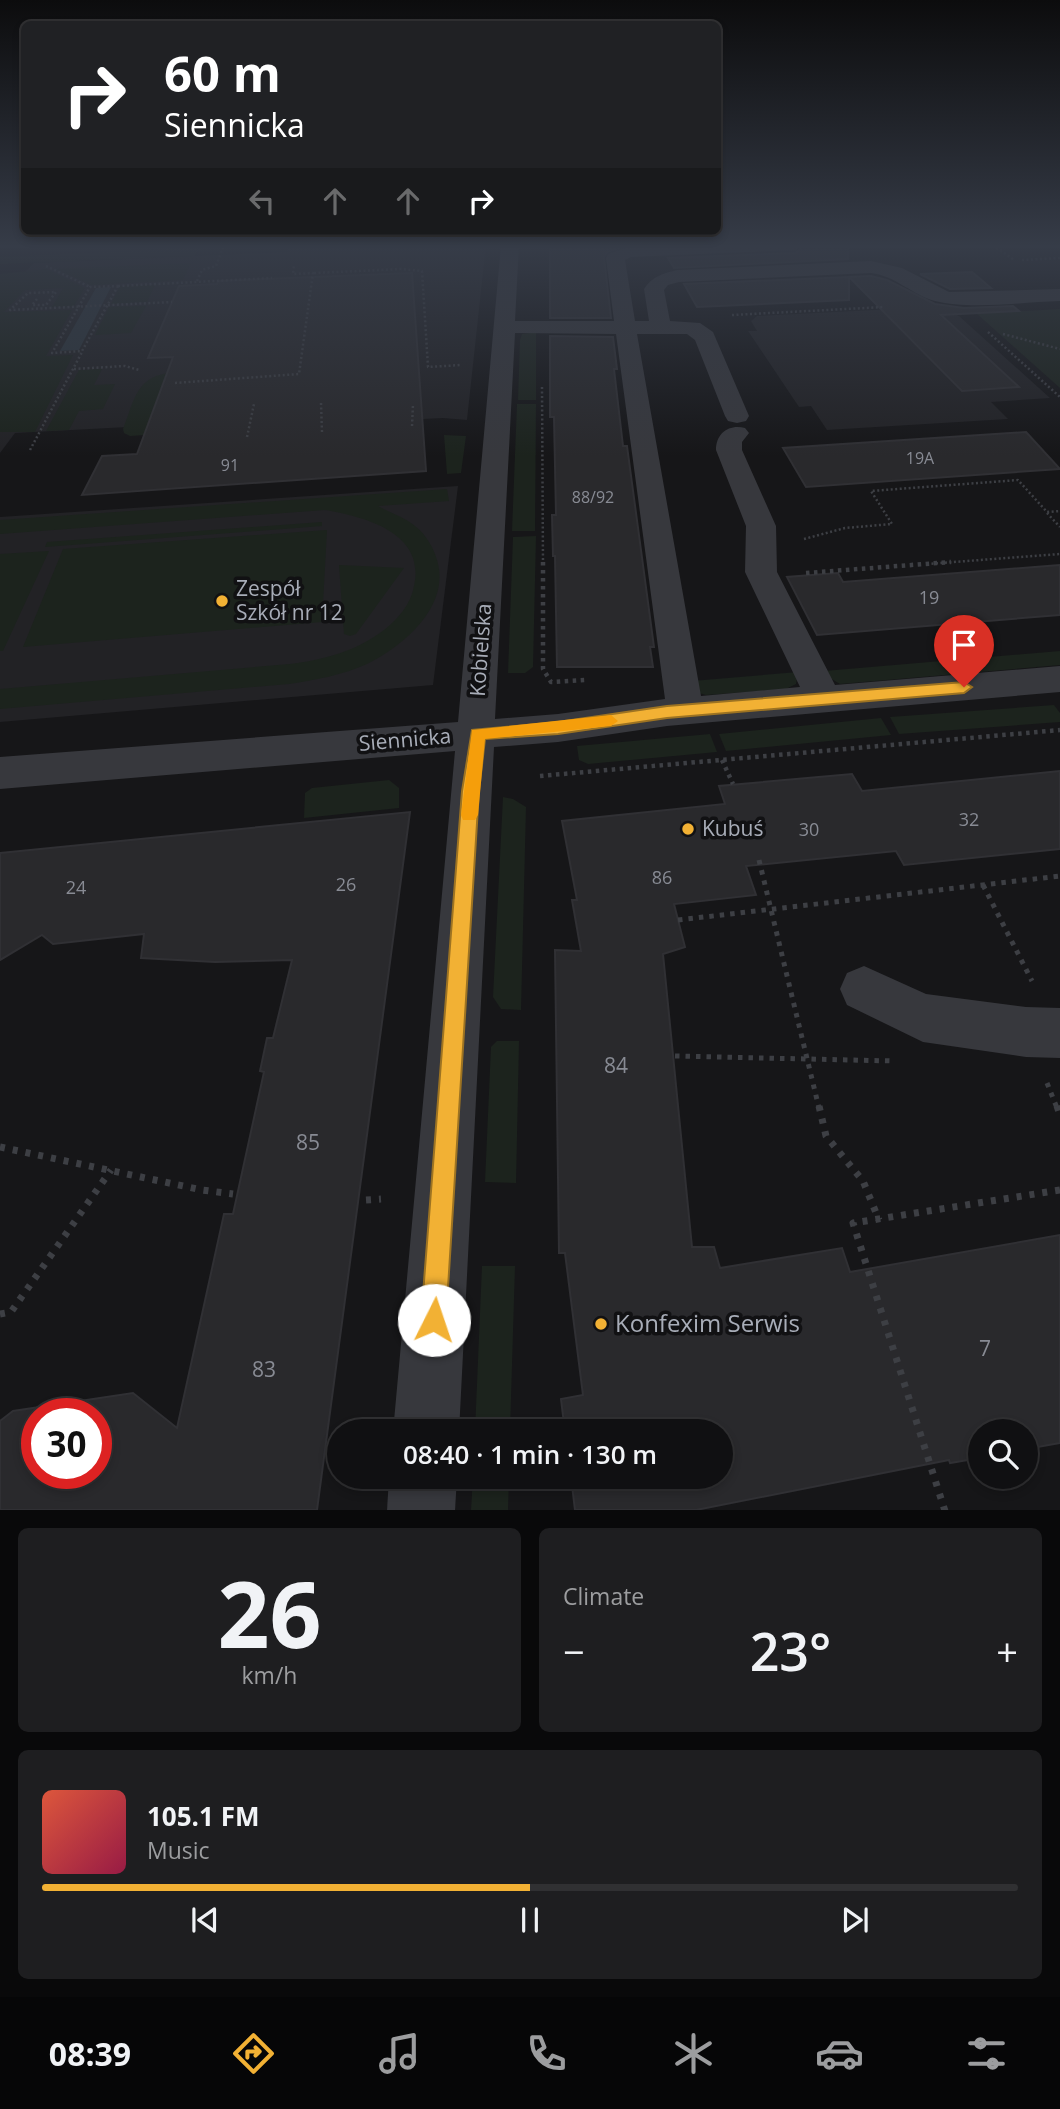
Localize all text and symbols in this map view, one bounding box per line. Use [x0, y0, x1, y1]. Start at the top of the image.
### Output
text: 60 m [164, 40, 281, 106]
icon: right [49, 49, 140, 140]
text: Siennicka [164, 103, 305, 146]
icon: left [243, 182, 281, 220]
icon: ahead [316, 182, 354, 220]
icon: ahead [389, 182, 427, 220]
icon: right [462, 182, 500, 220]
house number: 19A [906, 447, 935, 469]
house number: 91 [221, 454, 239, 476]
house number: 88/92 [572, 486, 614, 508]
place label: Zespół Szkół nr 12 [236, 574, 343, 626]
house number: 19 [919, 585, 939, 609]
marker: Zespół Szkół nr 12 [214, 593, 230, 609]
street label: Kobielska [463, 602, 497, 698]
pin [934, 615, 994, 687]
icon: arrive [945, 626, 983, 664]
street label: Siennicka [358, 721, 452, 757]
house number: 32 [959, 807, 979, 831]
place label: Kubuś [702, 814, 763, 842]
house number: 30 [799, 817, 819, 841]
marker: Kubuś [680, 821, 696, 837]
house number: 86 [652, 865, 672, 889]
house number: 26 [336, 872, 356, 896]
house number: 24 [66, 875, 86, 899]
house number: 84 [604, 1051, 628, 1079]
house number: 85 [296, 1128, 320, 1156]
position arrow [397, 1283, 471, 1357]
place label: Konfexim Serwis [615, 1306, 800, 1339]
marker: Konfexim Serwis [593, 1316, 609, 1332]
house number: 7 [979, 1334, 991, 1362]
house number: 83 [252, 1355, 276, 1383]
speed limit sign: 30 [21, 1398, 112, 1489]
map controls [968, 1419, 1038, 1489]
button: search [968, 1419, 1038, 1489]
text: 08:40 · 1 min · 130 m [403, 1436, 657, 1472]
text: 26 [217, 1551, 322, 1675]
text: Climate [563, 1580, 644, 1612]
text: 23° [750, 1615, 831, 1686]
text: − [563, 1625, 585, 1677]
text: + [996, 1625, 1018, 1677]
text: km/h [242, 1659, 297, 1691]
text: 105.1 FM [147, 1798, 259, 1834]
text: Music [147, 1834, 210, 1866]
icon: previous [186, 1901, 224, 1939]
icon: pause [511, 1901, 549, 1939]
icon: next [836, 1901, 874, 1939]
icon: directions [229, 2029, 278, 2078]
icon: music [375, 2029, 424, 2078]
icon: phone [522, 2029, 571, 2078]
icon: climate [669, 2029, 718, 2078]
icon: car [815, 2029, 864, 2078]
icon: filters [962, 2029, 1011, 2078]
text: 08:39 [49, 2032, 131, 2075]

